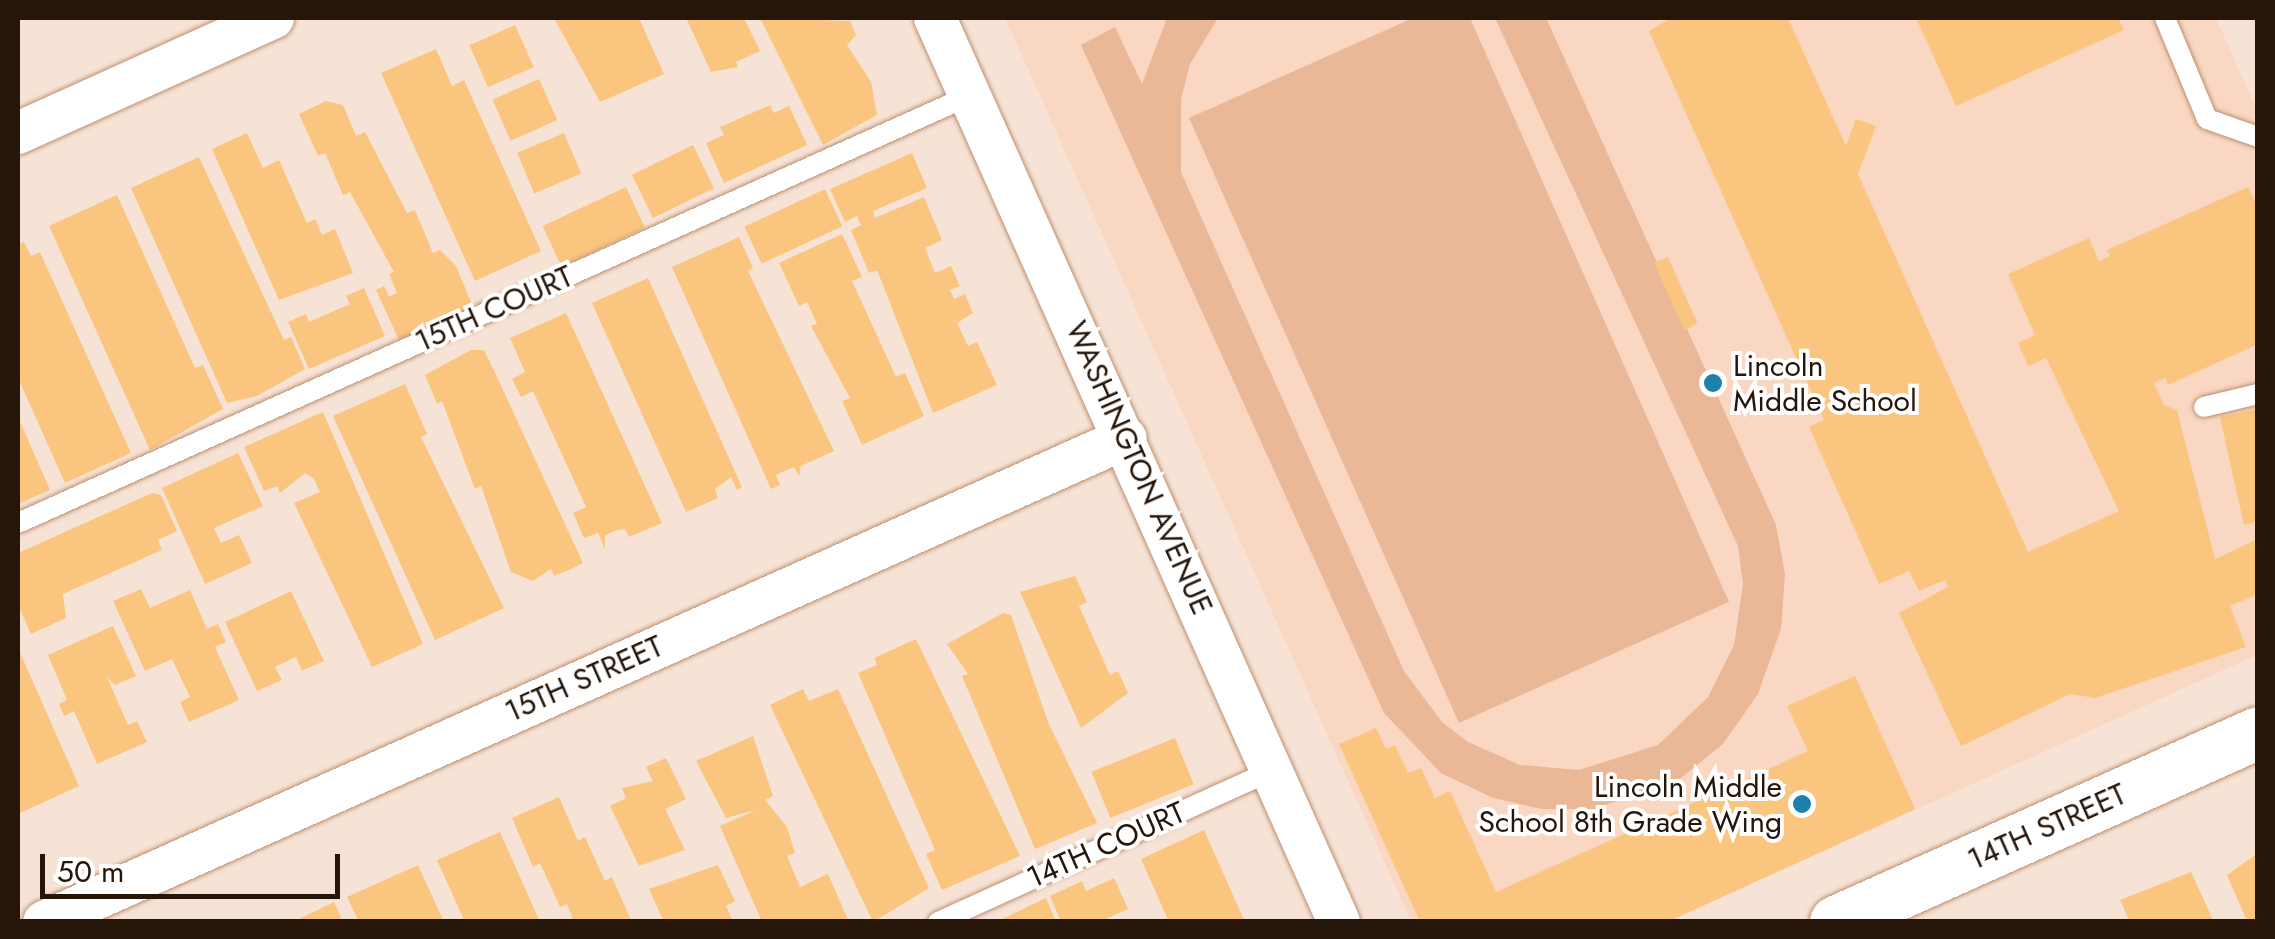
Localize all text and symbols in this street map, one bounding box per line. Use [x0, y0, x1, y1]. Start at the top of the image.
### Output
street label: 15TH COURT [410, 258, 578, 360]
street label: WASHINGTON AVENUE [1058, 316, 1220, 620]
place label: Lincoln Middle School [1733, 348, 1917, 418]
marker: Lincoln Middle School [1702, 372, 1724, 394]
street label: 15TH STREET [500, 628, 668, 730]
place label: Lincoln Middle School 8th Grade Wing [1479, 769, 1782, 840]
street label: 14TH STREET [1962, 776, 2132, 878]
marker: Lincoln Middle School 8th Grade Wing [1791, 793, 1813, 815]
street label: 14TH COURT [1021, 794, 1191, 896]
scale bar [45, 834, 345, 896]
text: 50 m [57, 850, 124, 893]

